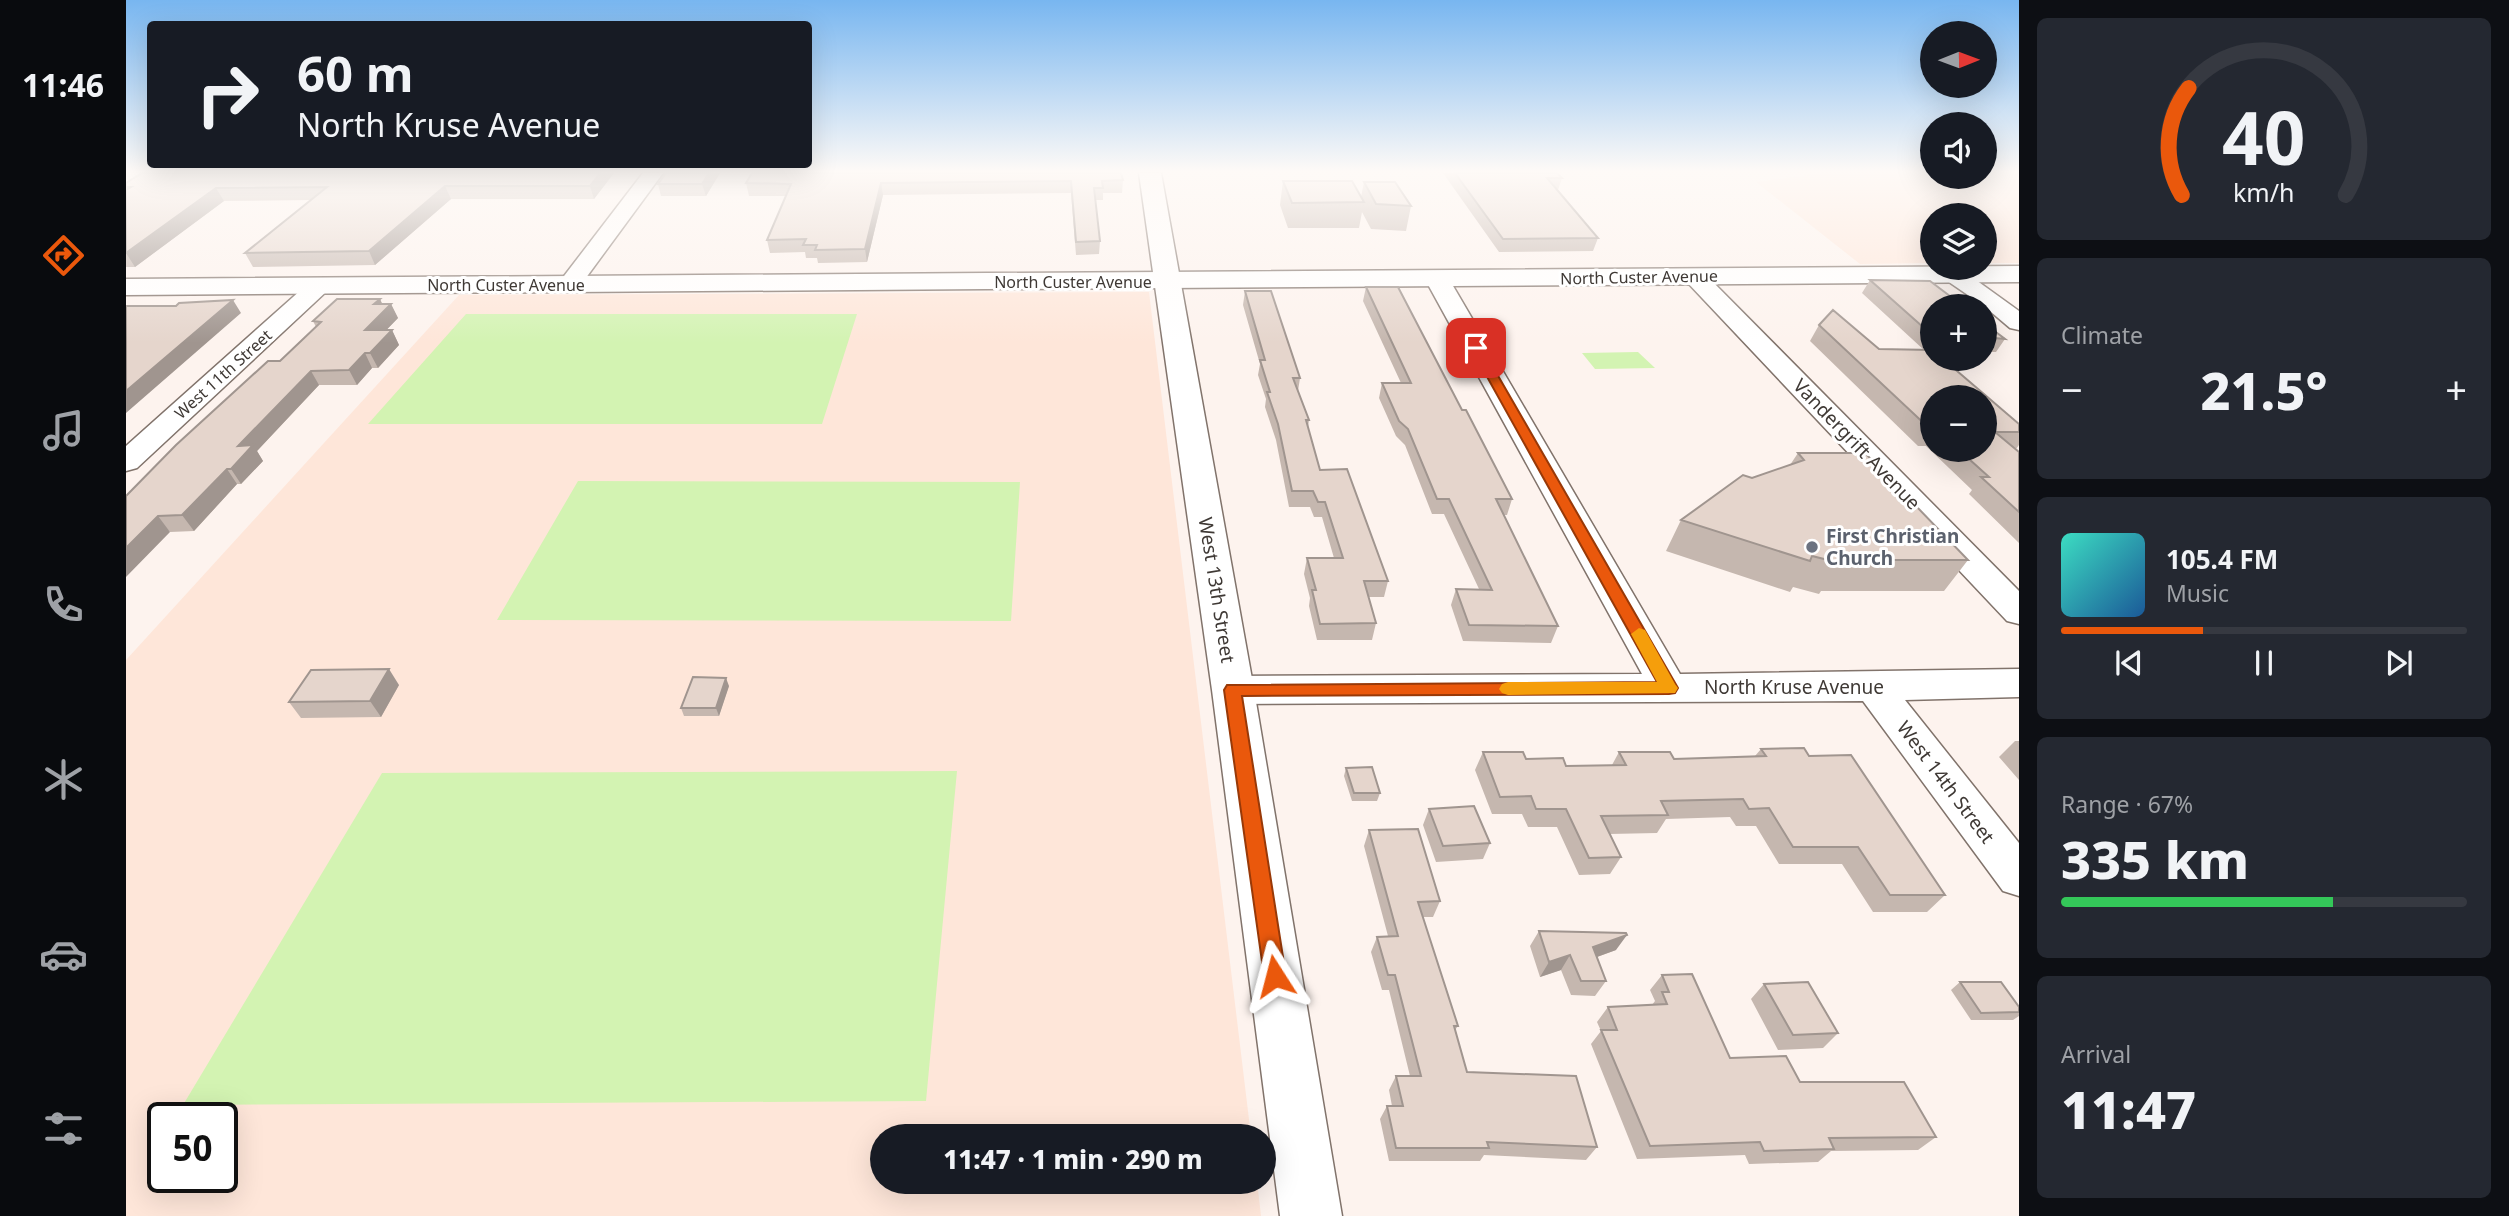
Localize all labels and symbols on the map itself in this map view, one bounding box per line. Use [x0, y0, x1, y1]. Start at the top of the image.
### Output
north arrow [1920, 21, 1997, 98]
street label: North Custer Avenue [1560, 265, 1718, 289]
street label: North Custer Avenue [994, 271, 1152, 293]
street label: North Custer Avenue [427, 274, 585, 296]
pin [1446, 318, 1506, 378]
street label: West 11th Street [170, 324, 277, 424]
street label: Vandergrift Avenue [1788, 373, 1926, 515]
street label: West 13th Street [1193, 515, 1241, 665]
place label: First Christian Church [1826, 523, 1959, 571]
marker: First Christian Church [1804, 539, 1820, 555]
street label: North Kruse Avenue [1704, 674, 1884, 700]
street label: West 14th Street [1891, 715, 2001, 849]
position arrow [1238, 939, 1312, 1013]
speed limit sign: 50 [147, 1102, 238, 1193]

